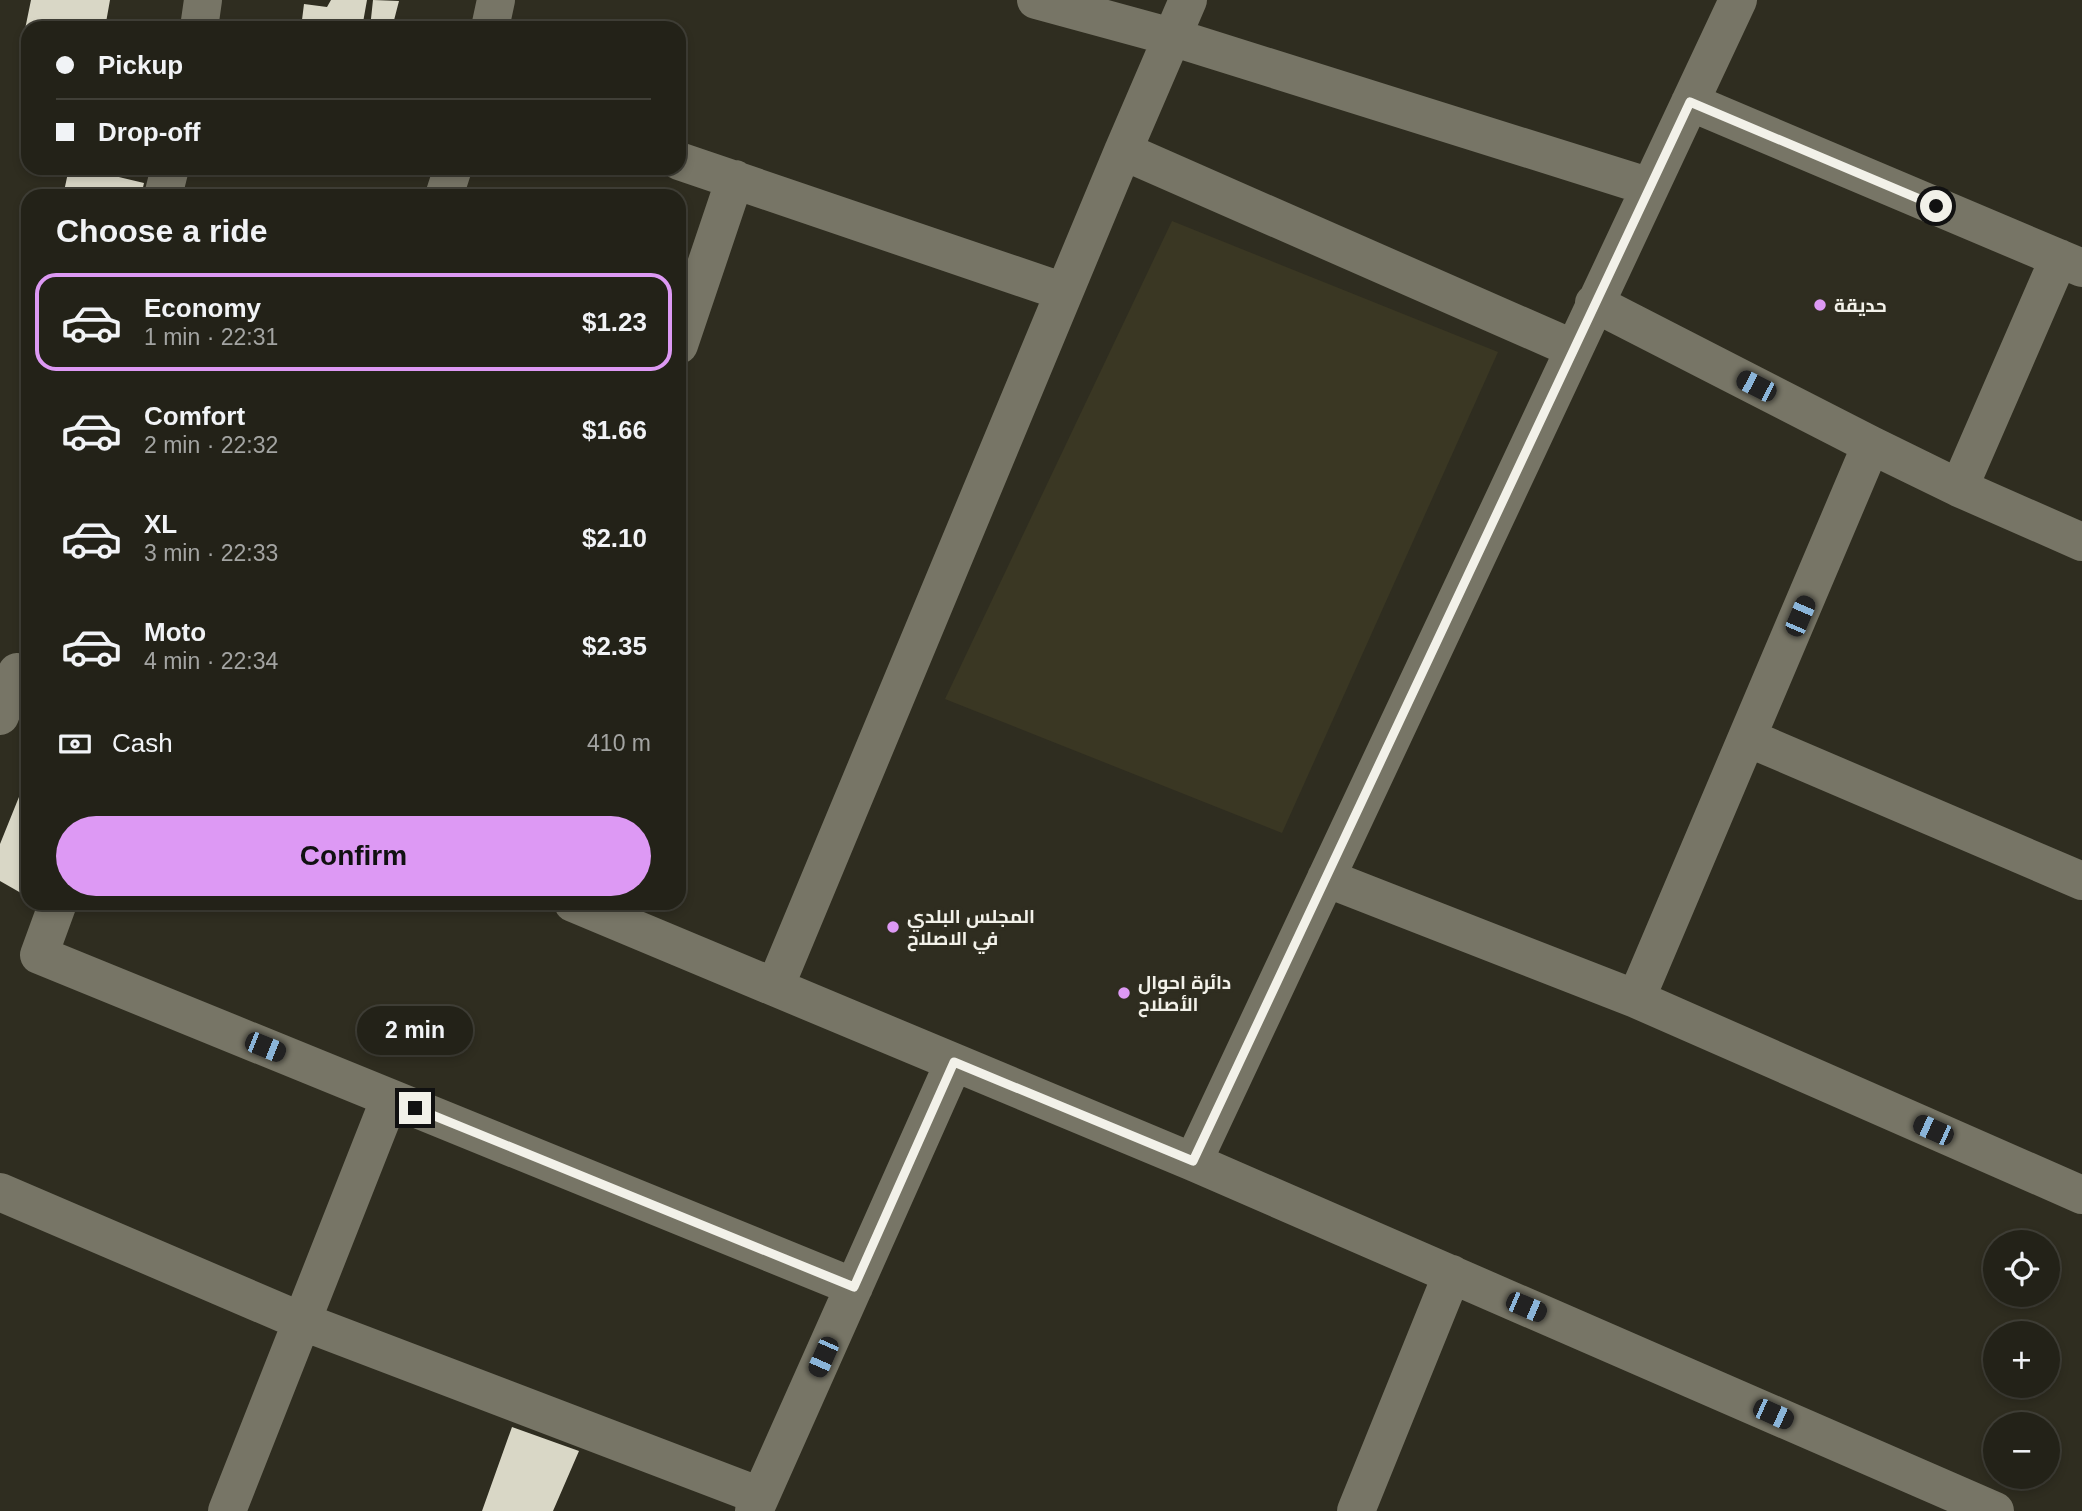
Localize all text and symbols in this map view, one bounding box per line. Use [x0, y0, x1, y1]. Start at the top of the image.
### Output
text: Pickup [98, 50, 183, 80]
text: Drop-off [98, 117, 201, 147]
route start [1920, 190, 1952, 222]
text: Choose a ride [56, 213, 268, 249]
icon: car [60, 291, 123, 354]
text: Economy [144, 293, 261, 323]
place label: حديقة [1834, 295, 1887, 316]
marker: حديقة [1812, 297, 1828, 313]
text: $1.23 [582, 307, 647, 337]
text: 1 min · 22:31 [144, 324, 278, 350]
car [1733, 367, 1780, 405]
icon: car [60, 399, 123, 462]
text: Comfort [144, 401, 245, 431]
text: $1.66 [582, 415, 647, 445]
text: 2 min · 22:32 [144, 432, 278, 458]
icon: car [60, 507, 123, 570]
text: XL [144, 509, 177, 539]
text: $2.10 [582, 523, 647, 553]
text: 3 min · 22:33 [144, 540, 278, 566]
car [1783, 593, 1818, 639]
icon: car [60, 615, 123, 678]
text: Moto [144, 617, 206, 647]
text: $2.35 [582, 631, 647, 661]
text: 4 min · 22:34 [144, 648, 278, 674]
icon: cash [56, 725, 94, 763]
text: Cash [112, 728, 173, 758]
text: 410 m [587, 730, 651, 756]
button: Confirm [56, 816, 651, 896]
place label: المجلس البلدي في الاصلاح [907, 906, 1035, 954]
marker: المجلس البلدي في الاصلاح [885, 919, 901, 935]
place label: دائرة احوال الأصلاح [1138, 972, 1231, 1018]
marker: دائرة احوال الأصلاح [1116, 985, 1132, 1001]
callout: 2 min [357, 1006, 473, 1056]
text: 2 min [385, 1017, 445, 1043]
car [242, 1029, 289, 1065]
route end [399, 1092, 431, 1124]
car [1910, 1112, 1957, 1148]
map controls [1983, 1230, 2060, 1489]
button: locate [1983, 1230, 2060, 1307]
car [1503, 1289, 1550, 1325]
button: + [1983, 1321, 2060, 1398]
car [805, 1334, 842, 1380]
car [1750, 1396, 1797, 1432]
button: − [1983, 1412, 2060, 1489]

